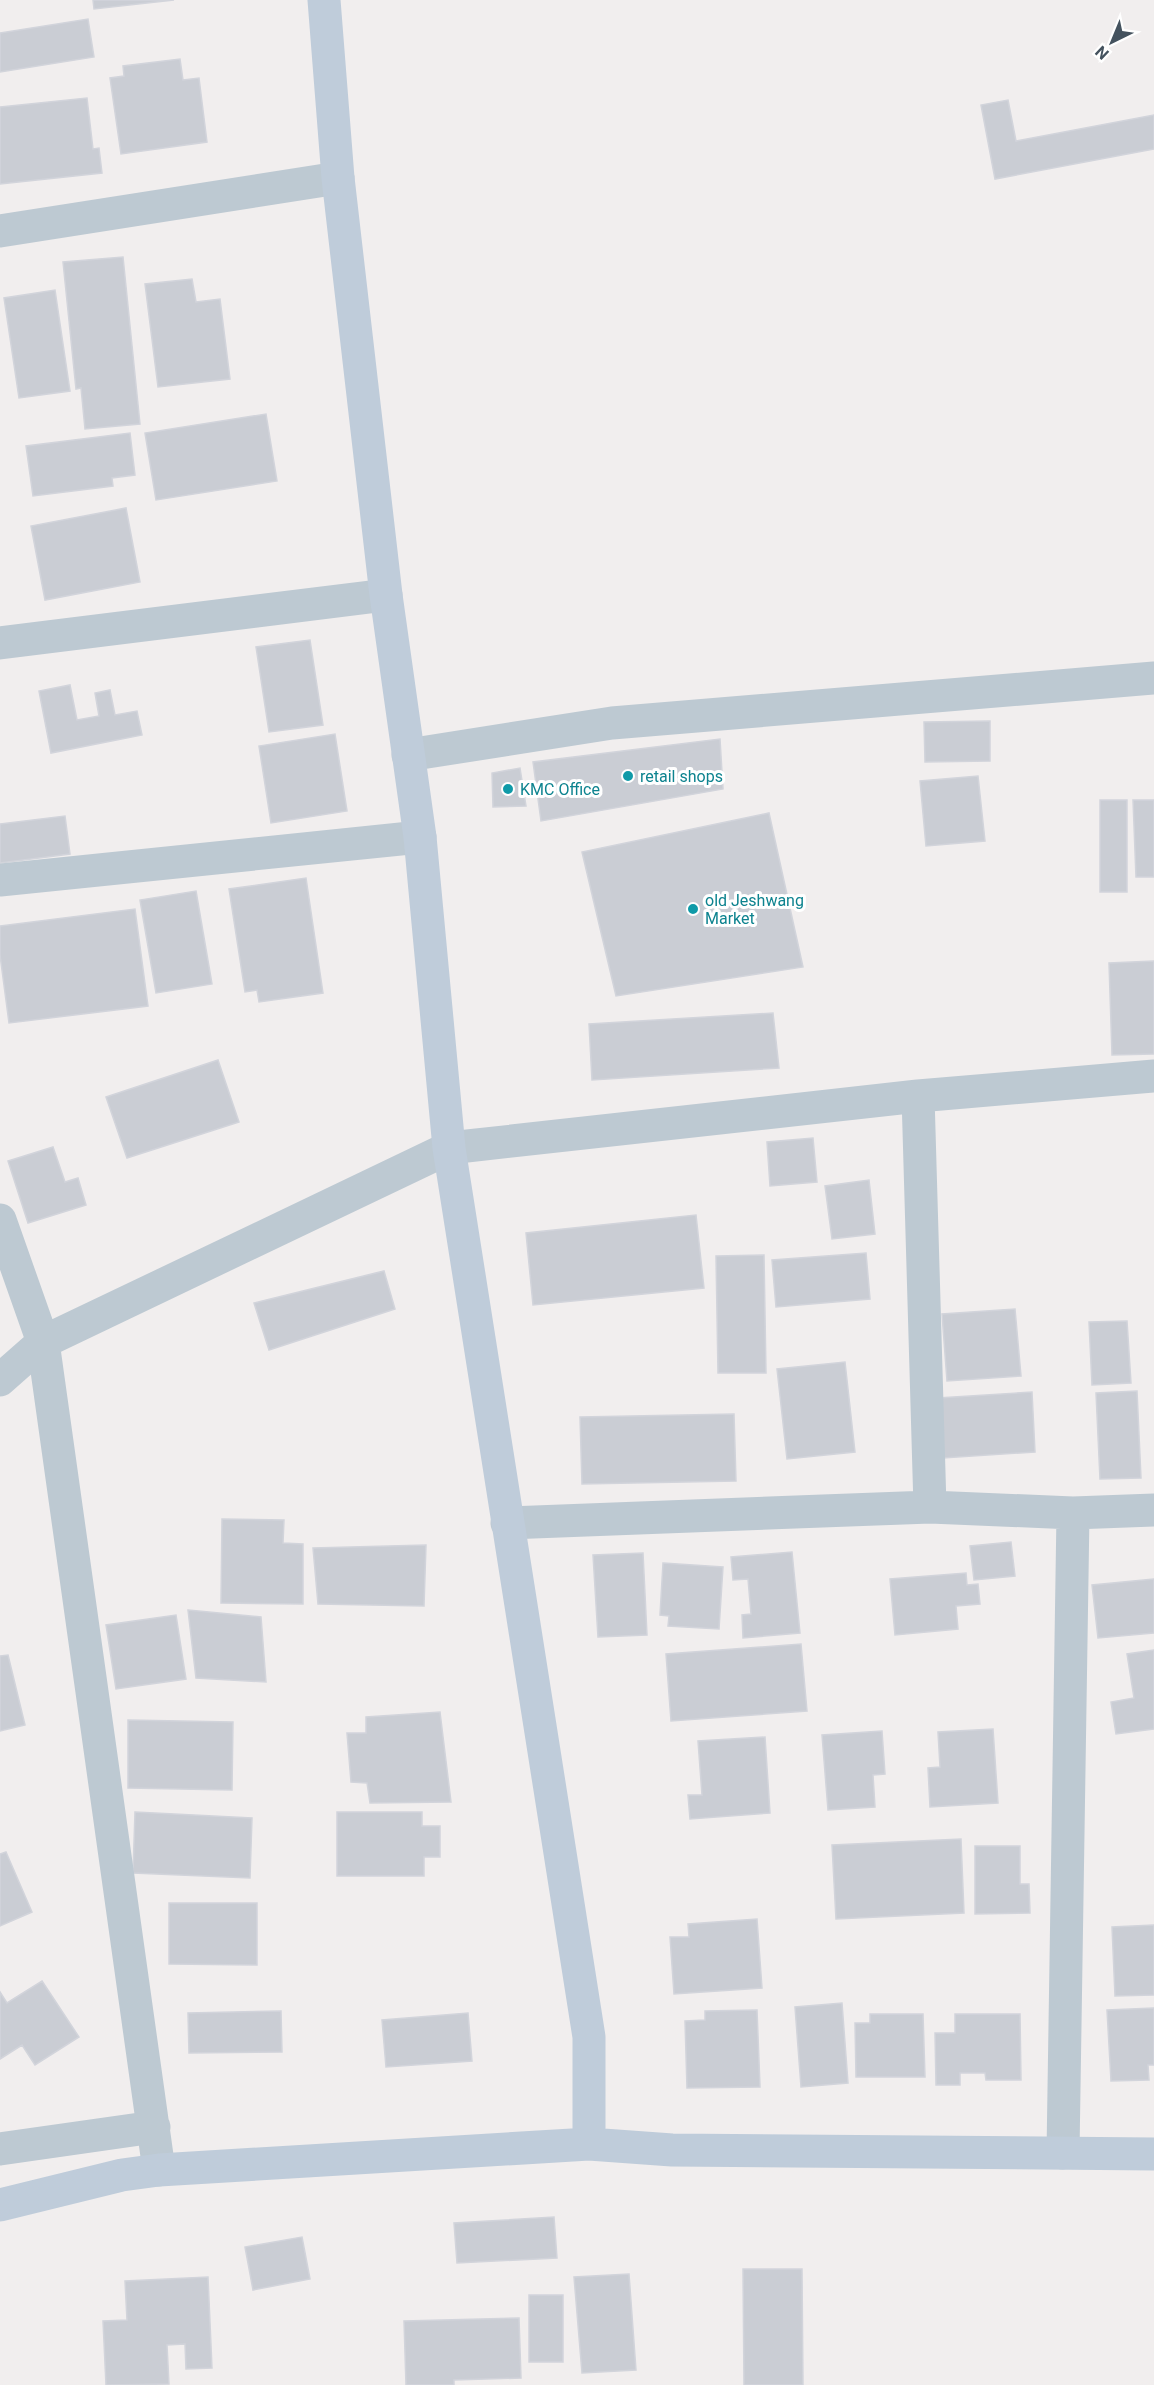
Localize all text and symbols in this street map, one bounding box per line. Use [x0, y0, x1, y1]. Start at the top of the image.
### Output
north arrow [1082, 12, 1142, 72]
text: N [1092, 42, 1113, 63]
place label: retail shops [640, 767, 723, 786]
marker: retail shops [621, 769, 635, 783]
place label: KMC Office [520, 780, 600, 799]
marker: KMC Office [501, 782, 515, 796]
place label: old Jeshwang Market [705, 891, 804, 928]
marker: old Jeshwang Market [686, 902, 700, 916]

